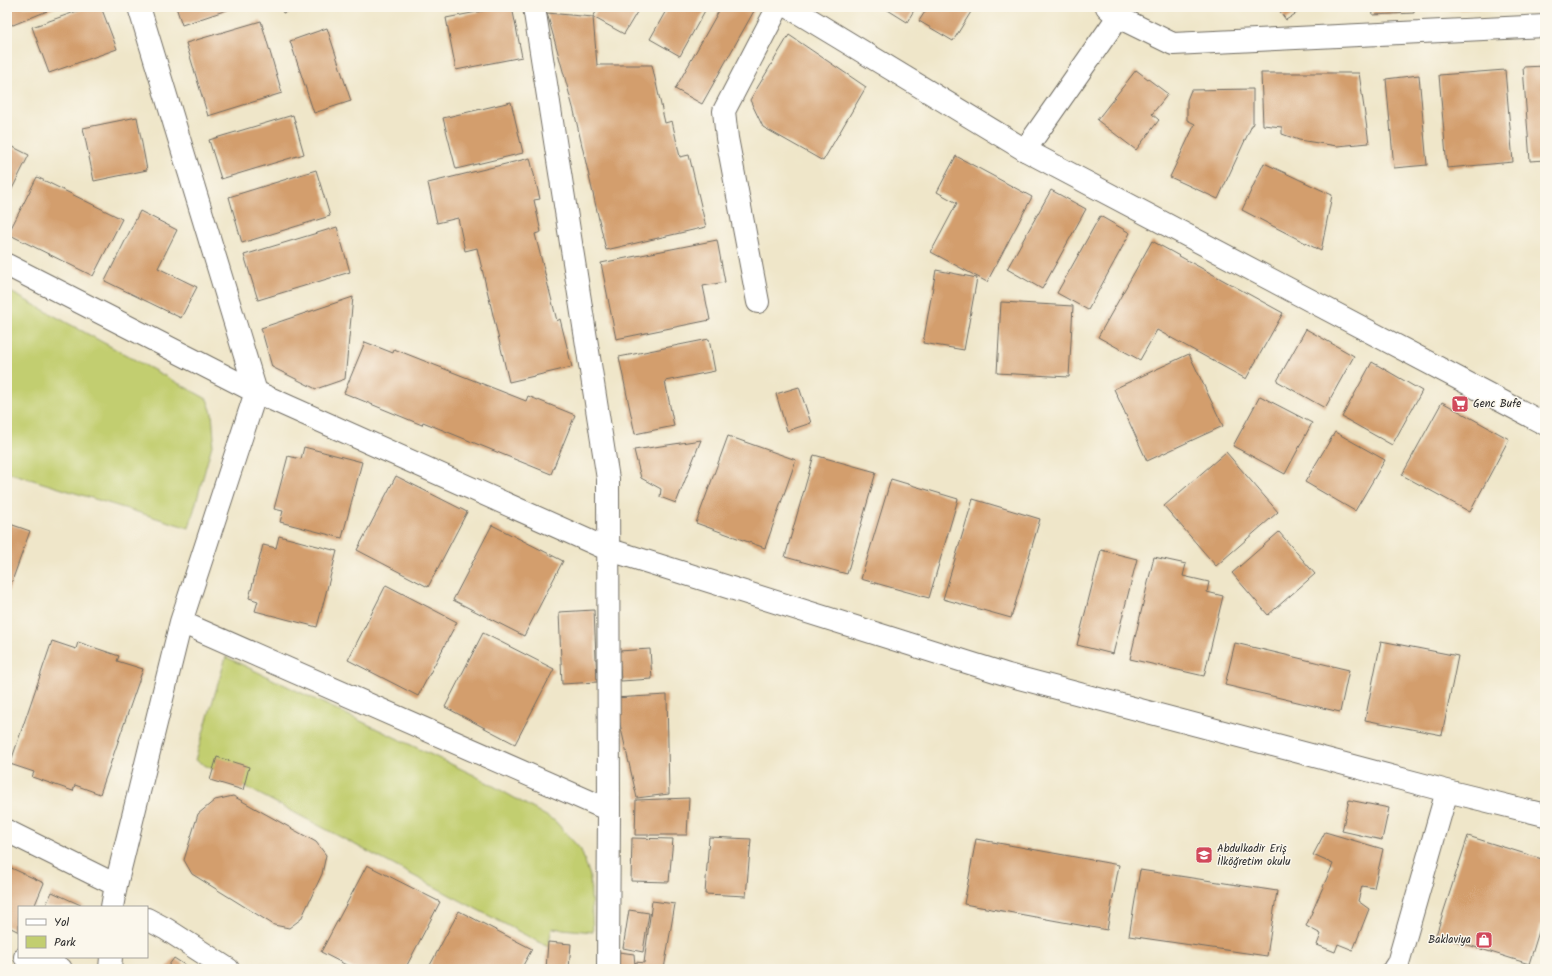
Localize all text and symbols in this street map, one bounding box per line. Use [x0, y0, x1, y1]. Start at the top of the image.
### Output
supermarket icon: Genc Bufe [1450, 394, 1470, 414]
place label: Genc Bufe [1473, 395, 1521, 413]
place label: Abdulkadir Eriş İlköğretim okulu [1217, 840, 1291, 871]
school or university icon: Abdulkadir Eriş İlköğretim okulu [1194, 845, 1214, 865]
legend [18, 906, 148, 958]
text: Yol [54, 913, 69, 932]
shop icon: Baklaviya [1474, 930, 1494, 950]
place label: Baklaviya [1428, 931, 1471, 949]
text: Park [54, 933, 76, 952]

